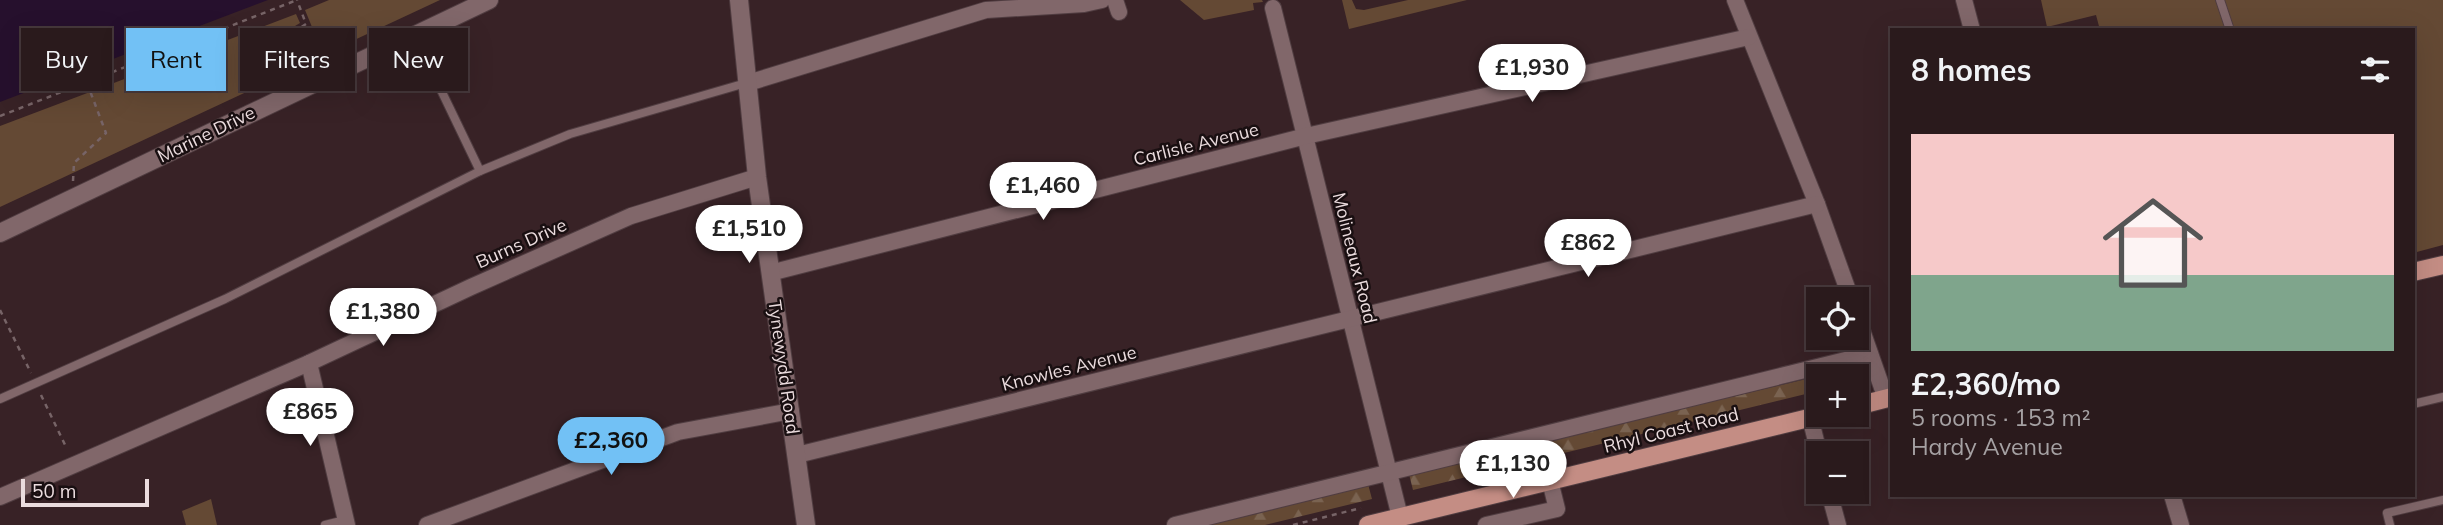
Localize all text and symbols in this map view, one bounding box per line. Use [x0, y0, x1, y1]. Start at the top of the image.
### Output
chip: Buy [21, 28, 112, 91]
chip: Rent [126, 28, 226, 91]
chip: Filters [240, 28, 355, 91]
chip: New [369, 28, 468, 91]
pin: £1,930 [1475, 44, 1589, 104]
text: 8 homes [1911, 51, 2032, 89]
icon: filters [2356, 51, 2394, 89]
text: £1,930 [1495, 52, 1569, 81]
street label: Marine Drive [154, 101, 258, 167]
street label: Carlisle Avenue [1131, 117, 1261, 171]
pin: £1,460 [986, 162, 1100, 222]
text: £1,460 [1006, 170, 1080, 199]
icon: home [2090, 180, 2216, 306]
street label: Molineaux Road [1328, 190, 1382, 326]
pin: £1,510 [692, 205, 806, 265]
street label: Burns Drive [472, 213, 570, 273]
text: £1,510 [712, 213, 786, 242]
pin: £862 [1547, 219, 1629, 279]
text: £862 [1560, 227, 1616, 256]
map controls [1806, 287, 1869, 504]
button: locate [1806, 287, 1869, 350]
pin: £1,380 [326, 288, 440, 348]
text: £1,380 [346, 296, 420, 325]
street label: Tynewydd Road [763, 298, 805, 436]
street label: Knowles Avenue [999, 340, 1139, 396]
button: + [1806, 364, 1869, 427]
text: £2,360/mo [1911, 365, 2061, 403]
pin: £865 [269, 388, 351, 448]
text: £865 [282, 396, 338, 425]
street label: Rhyl Coast Road [1601, 402, 1741, 458]
text: 5 rooms · 153 m² [1911, 403, 2091, 432]
pin: £2,360 [554, 418, 668, 477]
text: £2,360 [574, 425, 648, 454]
text: Hardy Avenue [1911, 432, 2063, 461]
pin: £1,130 [1456, 440, 1570, 500]
button: − [1806, 441, 1869, 504]
text: £1,130 [1476, 448, 1550, 477]
scale bar [21, 476, 149, 508]
text: 50 m [32, 479, 76, 503]

